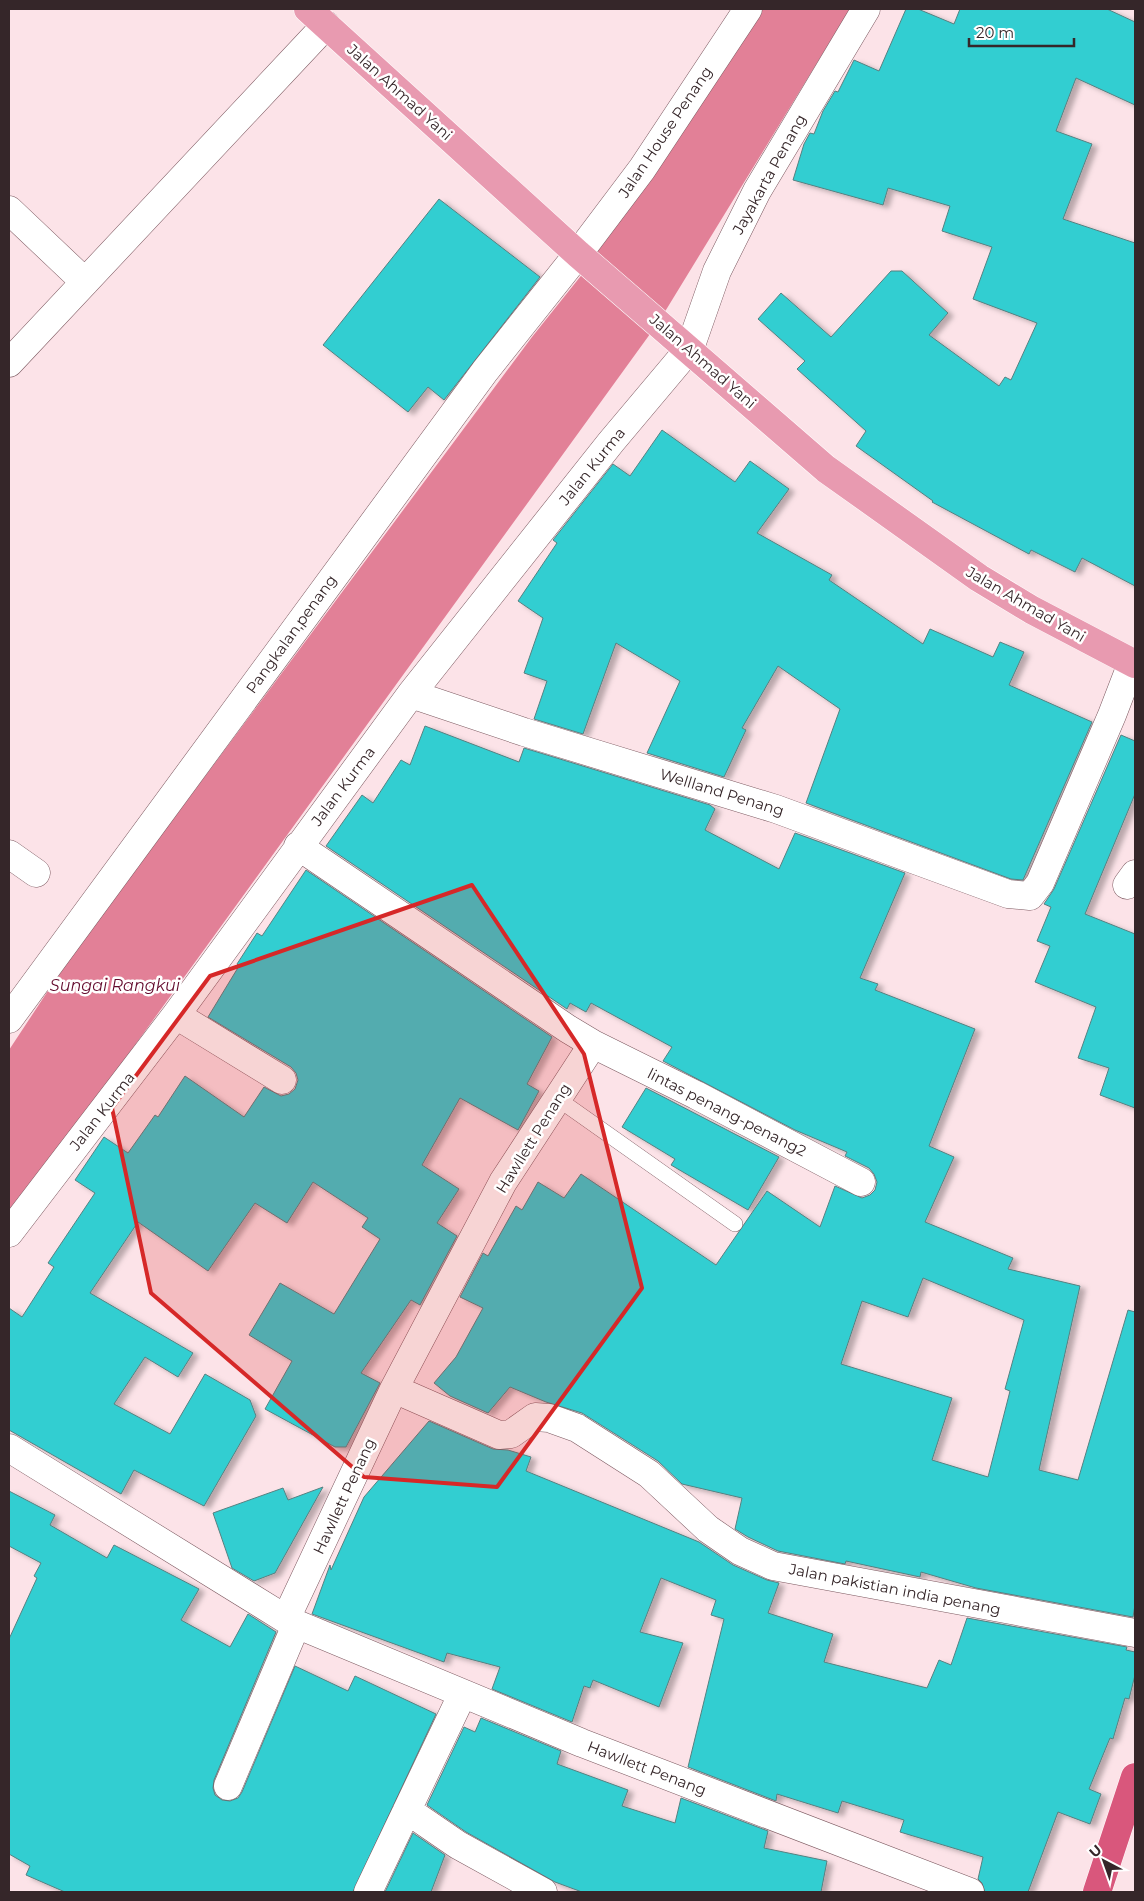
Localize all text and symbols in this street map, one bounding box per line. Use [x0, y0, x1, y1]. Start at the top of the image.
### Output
scale bar [969, 15, 1074, 47]
text: 20 m [976, 23, 1014, 42]
street label: Jalan Ahmad Yani [343, 39, 456, 144]
street label: Jalan House Penang [613, 63, 716, 202]
street label: Jayakarta Penang [728, 111, 810, 238]
street label: Jalan Ahmad Yani [645, 309, 760, 412]
street label: Jalan Kurma [554, 423, 629, 509]
street label: Jalan Ahmad Yani [962, 562, 1089, 646]
street label: Pangkalan,penang [241, 571, 341, 697]
street label: Jalan Kurma [306, 743, 379, 830]
street label: Wellland Penang [657, 764, 787, 820]
water label: Sungai Rangkui [50, 976, 181, 995]
street label: lintas penang-penang2 [644, 1064, 810, 1160]
street label: Jalan Kurma [65, 1068, 139, 1155]
street label: Hawllett Penang [492, 1079, 574, 1197]
street label: Hawllett Penang [309, 1435, 379, 1557]
street label: Jalan pakistian india penang [786, 1559, 1003, 1619]
street label: Hawllett Penang [585, 1737, 709, 1799]
north arrow [1079, 1836, 1129, 1886]
text: U [1085, 1841, 1106, 1862]

